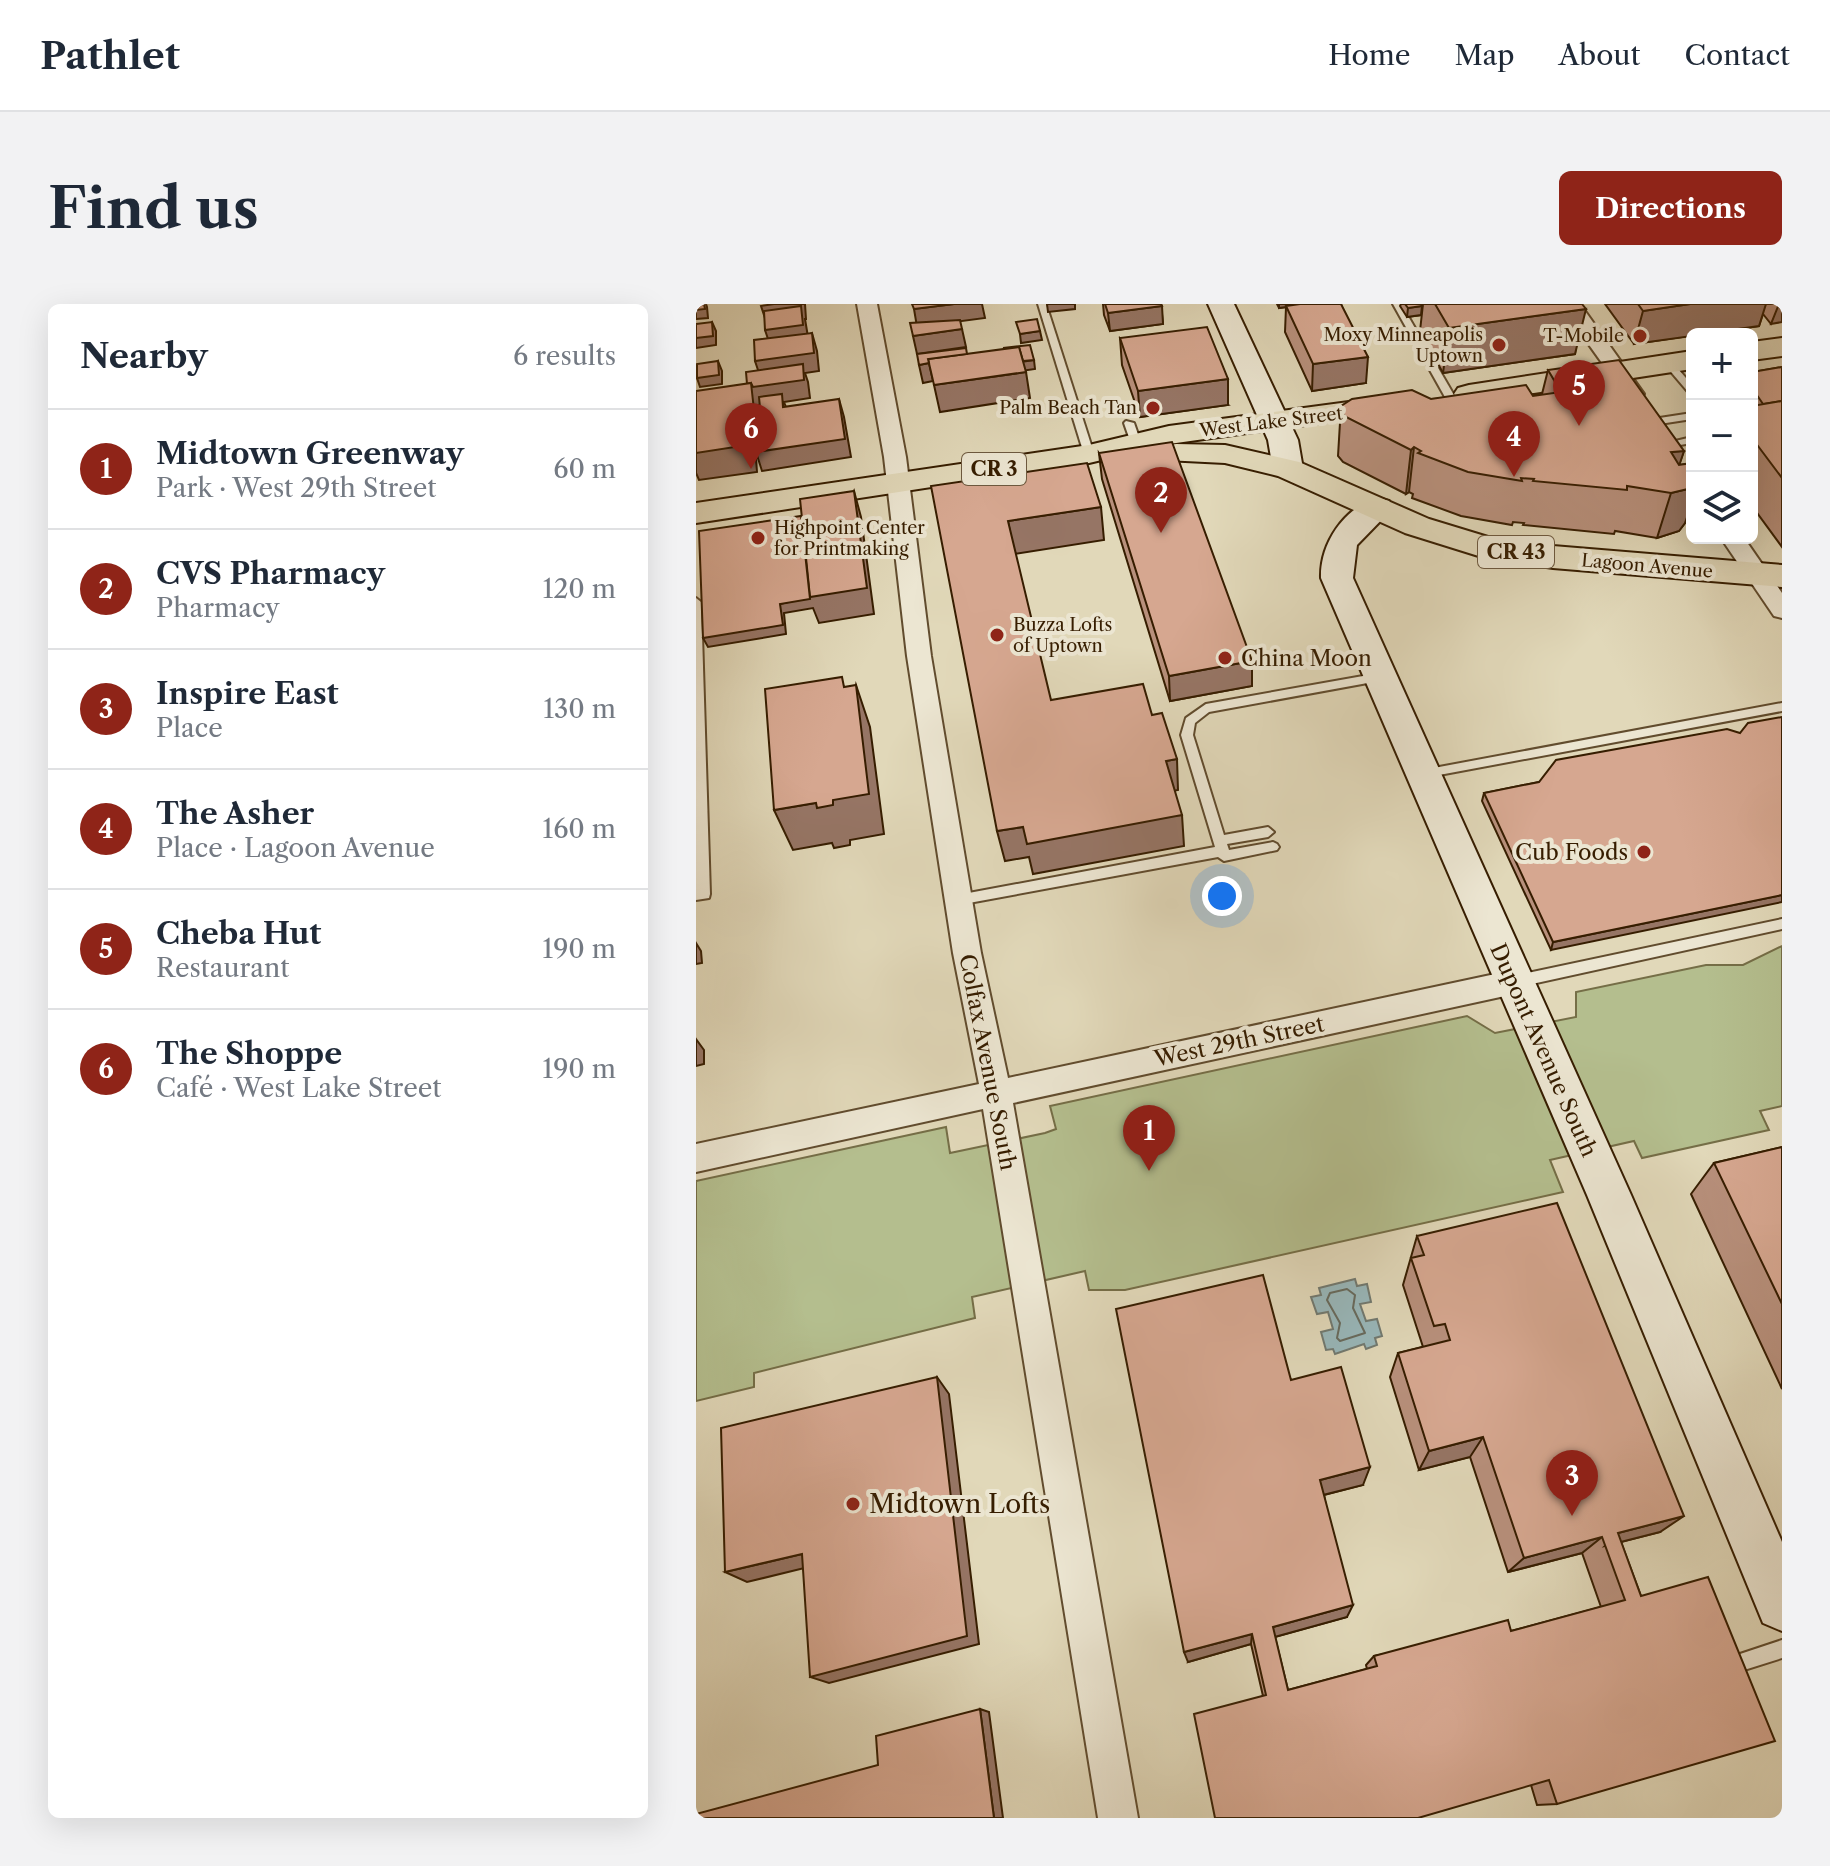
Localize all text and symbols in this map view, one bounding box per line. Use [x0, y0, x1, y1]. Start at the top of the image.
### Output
text: Pathlet [40, 32, 180, 79]
text: Home [1328, 38, 1410, 72]
text: Map [1454, 38, 1514, 72]
text: About [1558, 38, 1640, 72]
text: Contact [1684, 38, 1790, 72]
button: Directions [1559, 171, 1782, 245]
text: Find us [48, 174, 259, 243]
place label: Moxy Minneapolis Uptown [1323, 324, 1483, 367]
place label: T-Mobile [1543, 325, 1624, 347]
marker: T-Mobile [1631, 327, 1649, 345]
map controls [1686, 328, 1758, 544]
button: + [1686, 328, 1758, 400]
text: Nearby [80, 335, 208, 377]
marker: Moxy Minneapolis Uptown [1490, 336, 1508, 354]
text: 6 results [513, 340, 616, 372]
pin: 5 [1553, 360, 1605, 426]
place label: Palm Beach Tan [999, 397, 1137, 419]
marker: Palm Beach Tan [1144, 399, 1162, 417]
button: − [1686, 400, 1758, 472]
street label: West Lake Street [1197, 402, 1344, 442]
pin: 6 [725, 403, 777, 469]
pin: 4 [1488, 411, 1540, 477]
text: Midtown Greenway [156, 435, 464, 472]
text: 1 [100, 453, 112, 485]
text: 60 m [553, 453, 616, 485]
road number: CR 3 [962, 453, 1026, 485]
pin: 2 [1135, 467, 1187, 533]
text: Park · West 29th Street [156, 472, 437, 504]
button: layers [1686, 472, 1758, 544]
place label: Highpoint Center for Printmaking [774, 517, 925, 560]
marker: Highpoint Center for Printmaking [749, 529, 767, 547]
road number: CR 43 [1478, 536, 1554, 568]
street label: Lagoon Avenue [1580, 549, 1714, 583]
text: CVS Pharmacy [156, 555, 385, 592]
text: 2 [98, 573, 114, 605]
text: 120 m [542, 573, 616, 605]
text: Pharmacy [156, 592, 280, 624]
place label: Buzza Lofts of Uptown [1013, 614, 1112, 657]
marker: Buzza Lofts of Uptown [988, 626, 1006, 644]
place label: China Moon [1241, 645, 1372, 672]
marker: China Moon [1216, 649, 1234, 667]
text: Inspire East [156, 675, 339, 712]
text: 3 [99, 693, 113, 725]
text: 130 m [543, 693, 616, 725]
text: Place [156, 712, 223, 744]
text: The Asher [156, 795, 314, 832]
text: 4 [98, 813, 114, 845]
text: 160 m [542, 813, 616, 845]
text: Place · Lagoon Avenue [156, 832, 435, 864]
place label: Cub Foods [1515, 839, 1628, 866]
marker: Cub Foods [1635, 843, 1653, 861]
your location [1202, 876, 1242, 916]
text: Cheba Hut [156, 915, 321, 952]
text: 5 [99, 933, 113, 965]
text: 190 m [542, 933, 616, 965]
street label: Dupont Avenue South [1484, 939, 1603, 1161]
text: Restaurant [156, 952, 290, 984]
street label: Colfax Avenue South [953, 952, 1022, 1173]
street label: West 29th Street [1151, 1010, 1327, 1073]
text: The Shoppe [156, 1035, 342, 1072]
text: 6 [98, 1053, 114, 1085]
text: 190 m [542, 1053, 616, 1085]
text: Café · West Lake Street [156, 1072, 442, 1104]
pin: 1 [1123, 1105, 1175, 1171]
pin: 3 [1546, 1450, 1598, 1516]
place label: Midtown Lofts [869, 1488, 1050, 1520]
marker: Midtown Lofts [844, 1495, 862, 1513]

